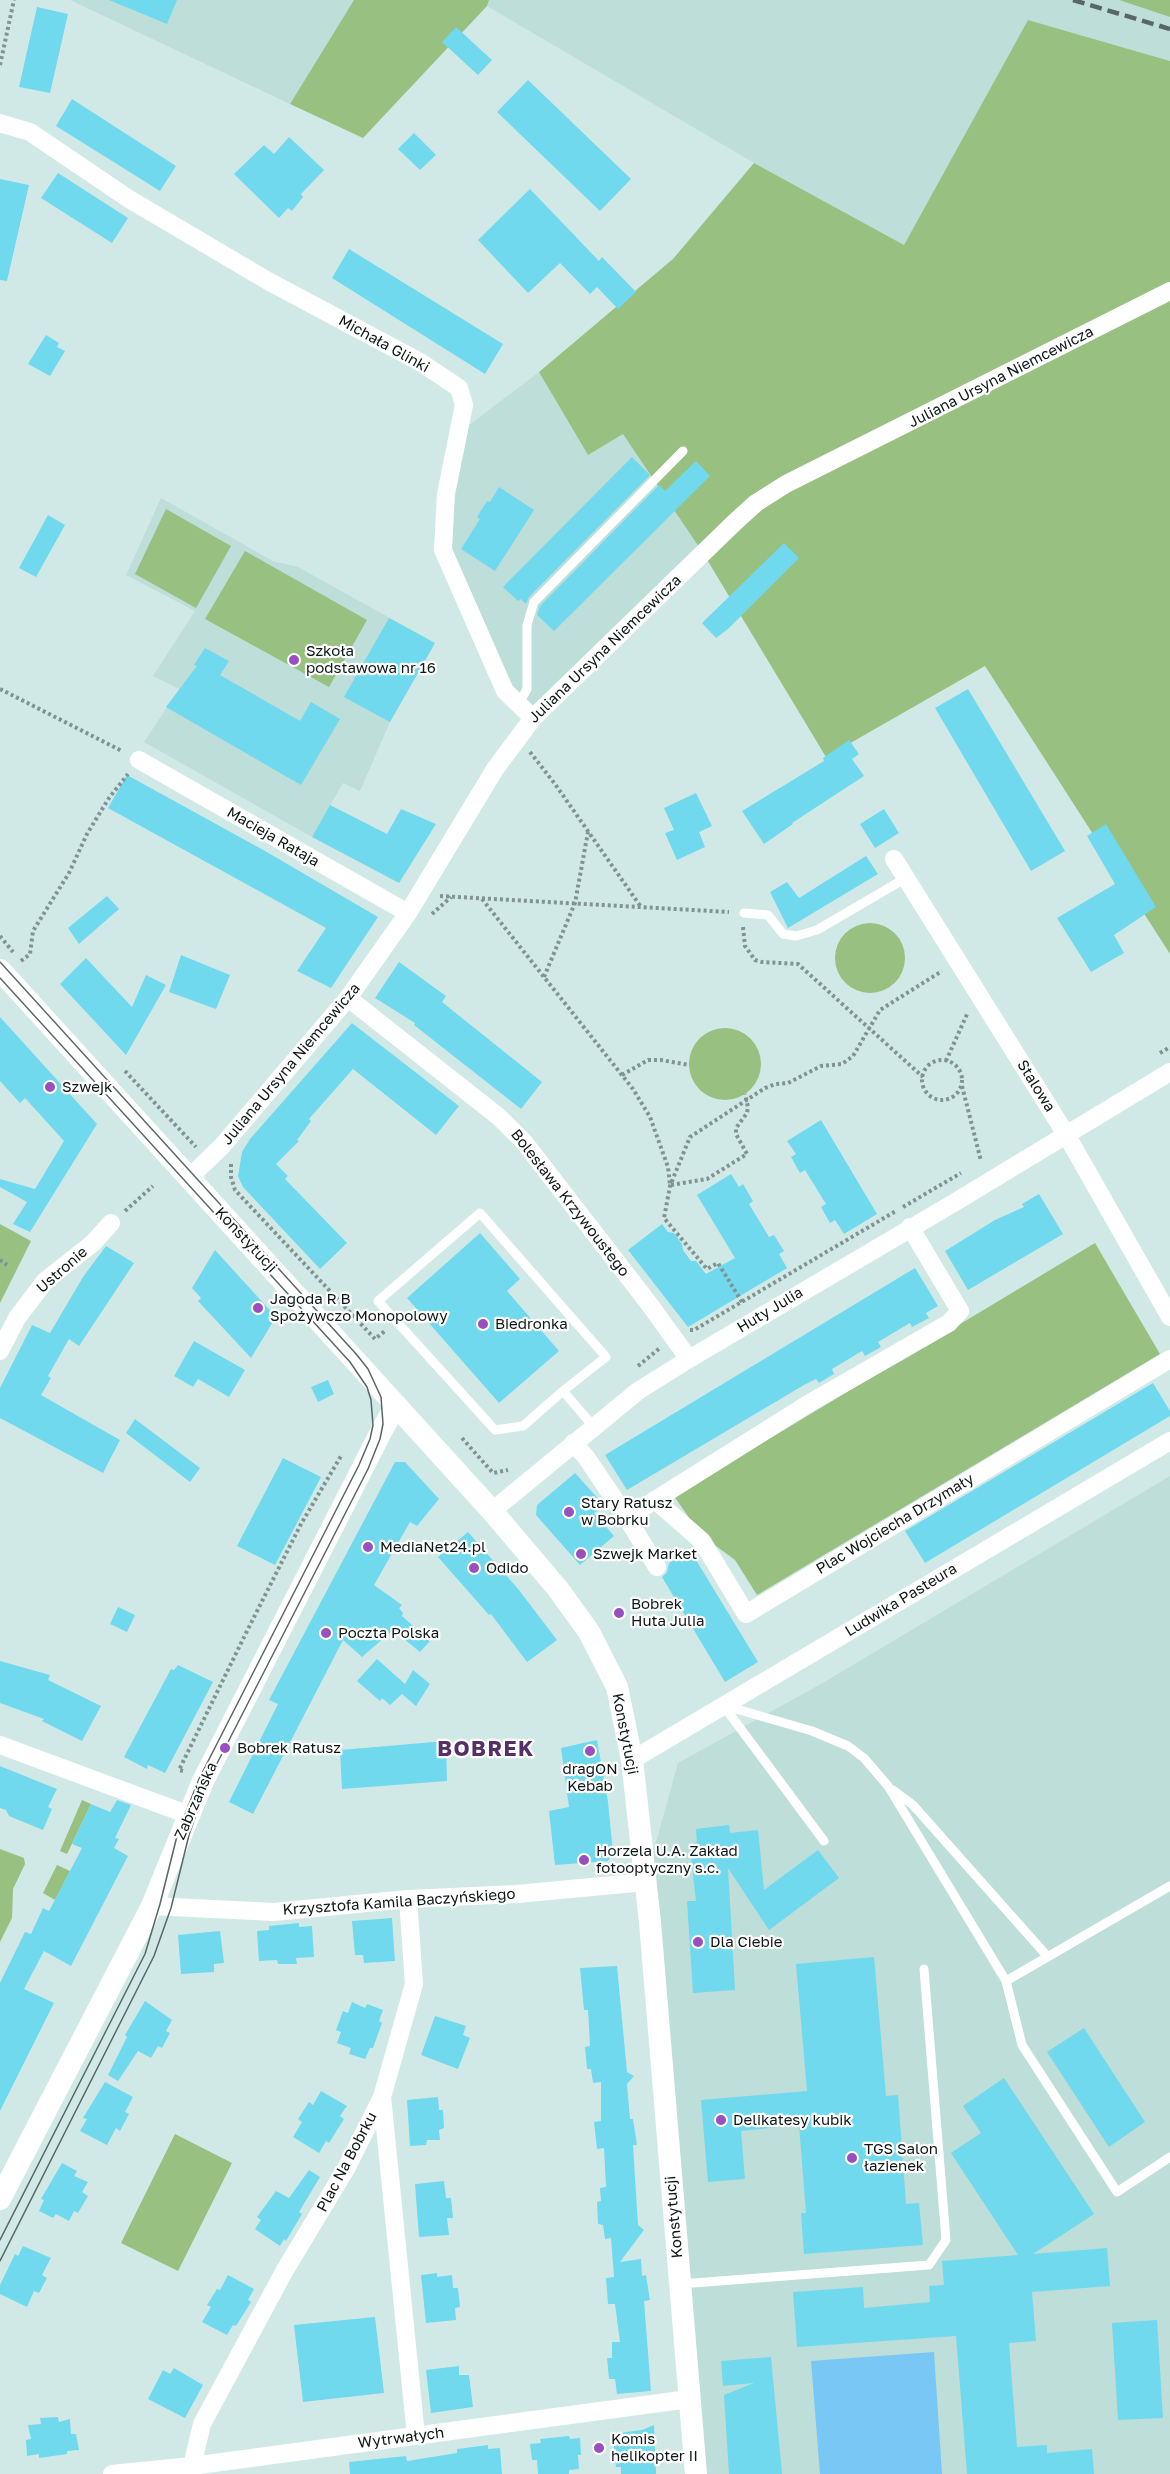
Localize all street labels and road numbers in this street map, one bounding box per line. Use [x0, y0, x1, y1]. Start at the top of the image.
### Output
street label: Michała Glinki [335, 312, 433, 376]
street label: Juliana Ursyna Niemcewicza [905, 322, 1097, 432]
street label: Juliana Ursyna Niemcewicza [525, 571, 685, 727]
street label: Macieja Rataja [224, 803, 322, 871]
street label: Juliana Ursyna Niemcewicza [218, 980, 364, 1148]
street label: Stalowa [1013, 1057, 1059, 1115]
street label: Bolesława Krzywoustego [507, 1126, 633, 1280]
street label: Konstytucji [211, 1204, 281, 1276]
street label: Ustronie [33, 1243, 91, 1297]
street label: Huty Julia [734, 1283, 806, 1337]
street label: Plac Wojciecha Drzymały [813, 1470, 977, 1578]
street label: Ludwika Pasteura [842, 1559, 960, 1641]
street label: Konstytucji [608, 1692, 642, 1776]
street label: Zabrzańska [171, 1760, 221, 1842]
street label: Krzysztofa Kamila Baczyńskiego [282, 1885, 516, 1919]
street label: Plac Na Bobrku [313, 2109, 381, 2215]
street label: Konstytucji [661, 2175, 687, 2259]
street label: Wytrwałych [357, 2424, 445, 2452]

